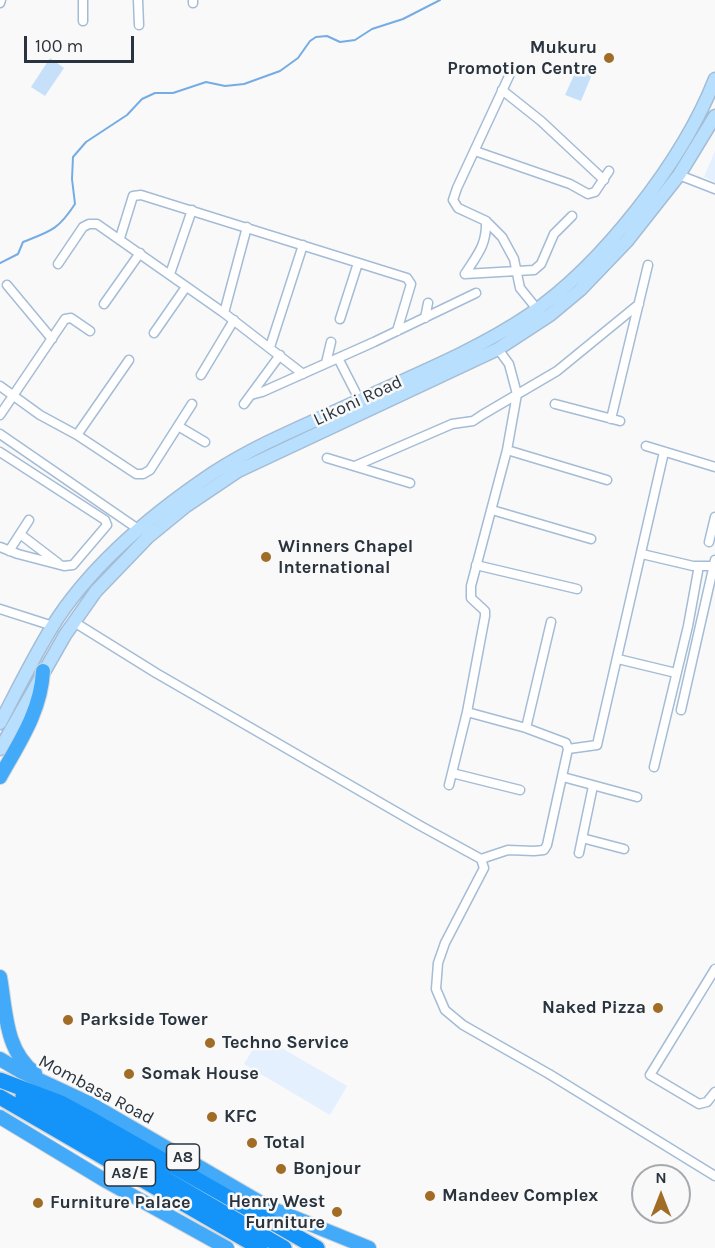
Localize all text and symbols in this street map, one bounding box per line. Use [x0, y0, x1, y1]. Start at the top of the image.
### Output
scale bar [27, 24, 136, 62]
text: 100 m [35, 35, 83, 57]
place label: Mukuru Promotion Centre [447, 37, 597, 80]
marker: Mukuru Promotion Centre [602, 51, 616, 65]
street label: Likoni Road [310, 371, 406, 431]
place label: Winners Chapel International [278, 536, 413, 578]
marker: Winners Chapel International [259, 550, 273, 564]
place label: Naked Pizza [542, 997, 646, 1019]
marker: Naked Pizza [651, 1001, 665, 1015]
place label: Parkside Tower [80, 1009, 208, 1031]
marker: Parkside Tower [61, 1013, 75, 1027]
place label: Techno Service [222, 1032, 349, 1054]
marker: Techno Service [203, 1036, 217, 1050]
street label: Mombasa Road [35, 1051, 157, 1129]
place label: Somak House [141, 1063, 259, 1085]
marker: Somak House [122, 1067, 136, 1081]
place label: KFC [224, 1106, 257, 1128]
marker: KFC [205, 1110, 219, 1124]
place label: Total [264, 1132, 305, 1154]
marker: Total [245, 1136, 259, 1150]
road number: A8 [166, 1144, 200, 1170]
place label: Bonjour [293, 1158, 361, 1180]
road number: A8/E [104, 1160, 156, 1186]
marker: Bonjour [274, 1162, 288, 1176]
north arrow [631, 1164, 691, 1224]
text: N [655, 1168, 667, 1187]
place label: Mandeev Complex [442, 1185, 598, 1207]
marker: Mandeev Complex [423, 1189, 437, 1203]
place label: Henry West Furniture [228, 1191, 325, 1234]
place label: Furniture Palace [50, 1192, 190, 1214]
marker: Furniture Palace [31, 1196, 45, 1210]
marker: Henry West Furniture [330, 1205, 344, 1219]

